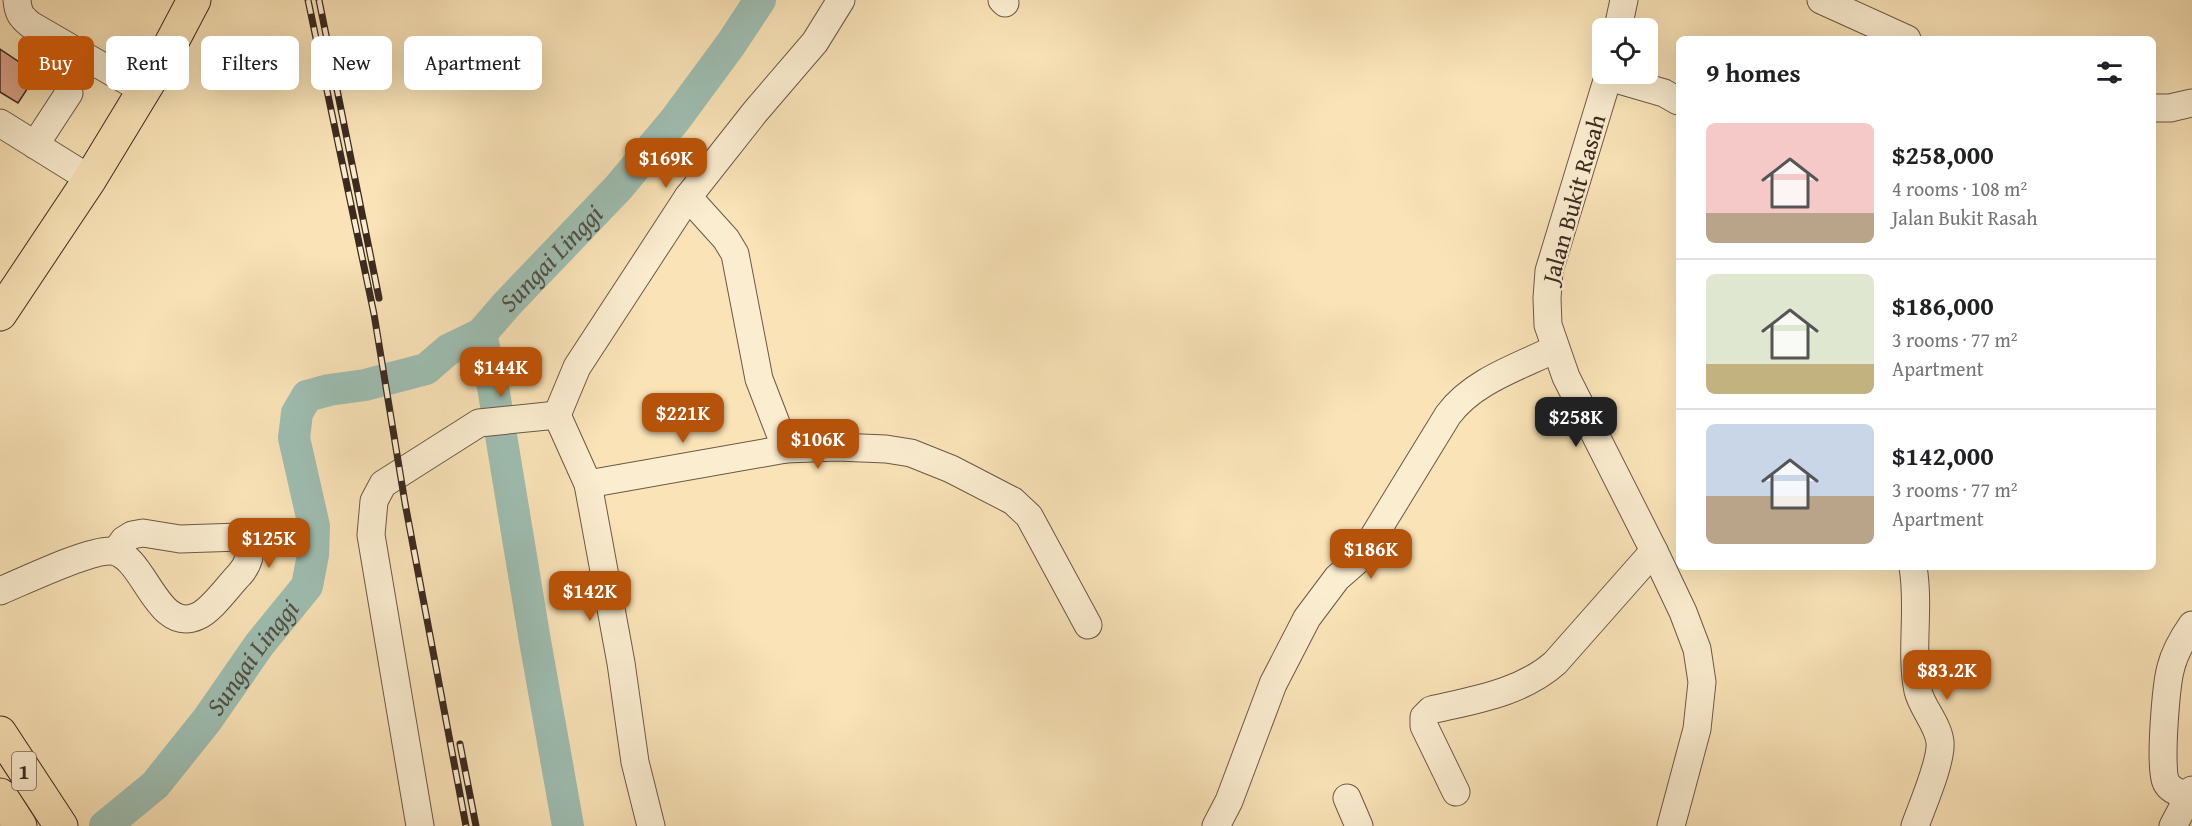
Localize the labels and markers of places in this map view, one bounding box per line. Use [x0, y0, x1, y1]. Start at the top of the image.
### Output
pin: $169K [624, 138, 708, 189]
pin: $144K [459, 347, 543, 398]
pin: $221K [641, 393, 725, 444]
pin: $258K [1534, 397, 1618, 448]
pin: $106K [776, 419, 860, 470]
pin: $125K [227, 518, 311, 569]
pin: $186K [1329, 529, 1413, 580]
pin: $142K [548, 571, 632, 622]
pin: $83.2K [1898, 650, 1996, 701]

